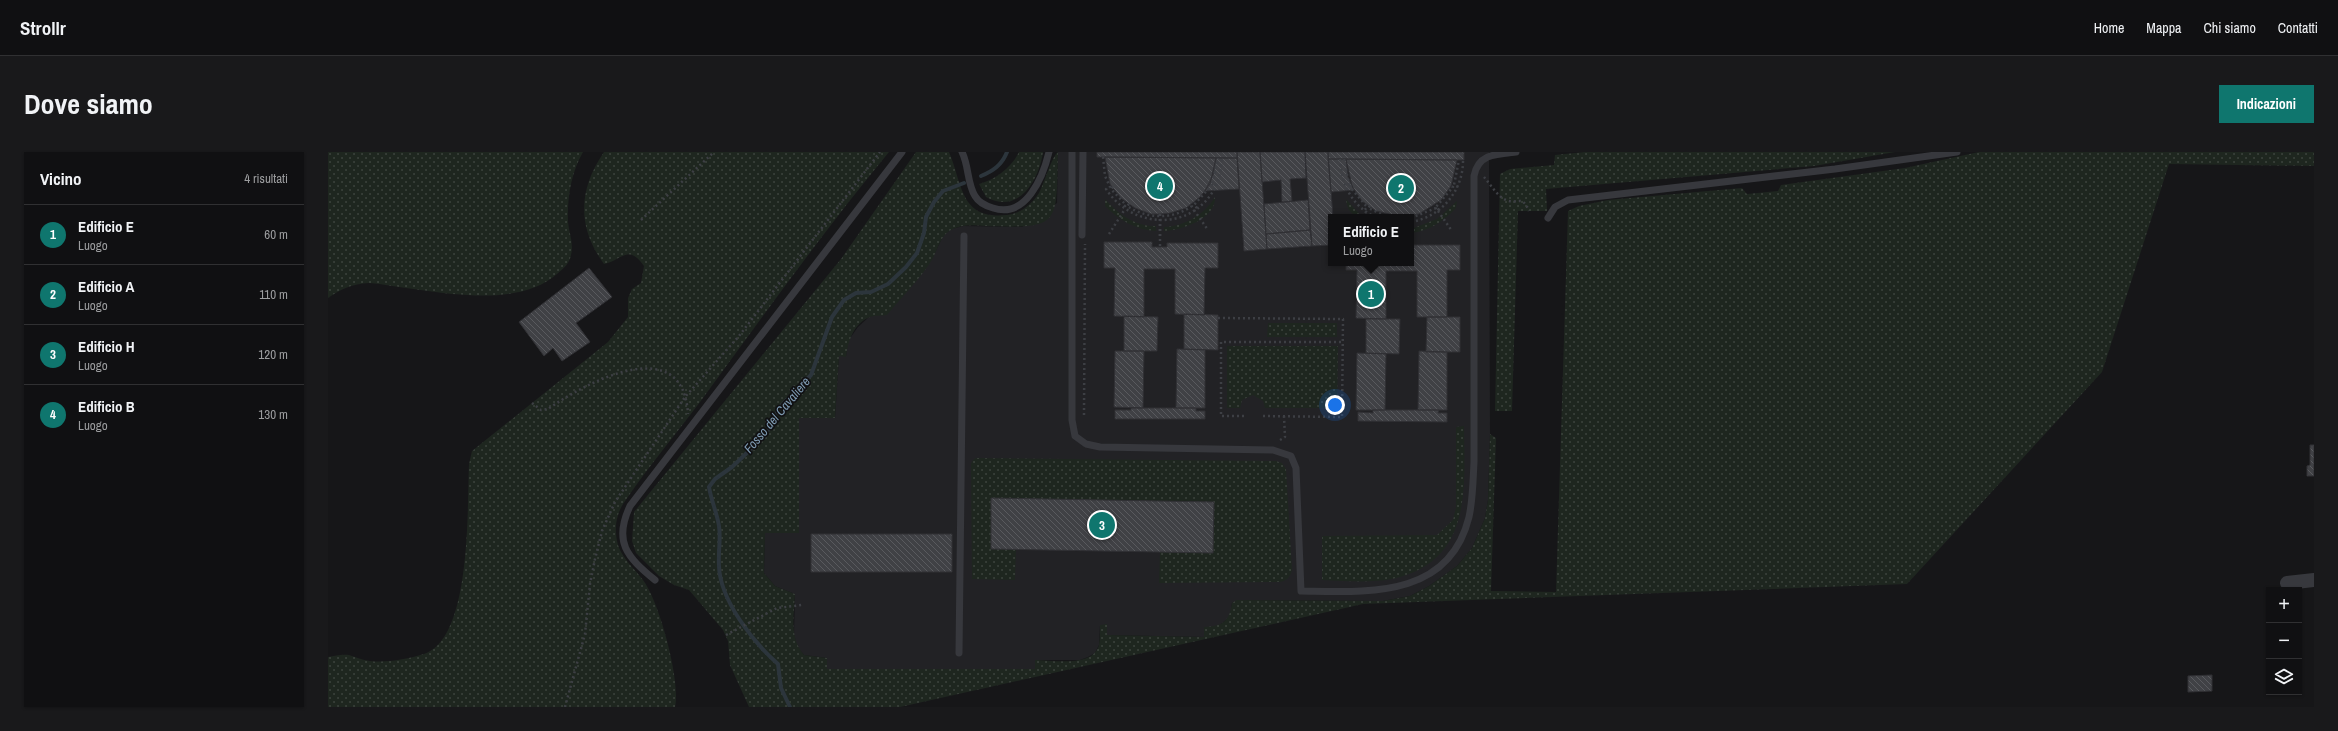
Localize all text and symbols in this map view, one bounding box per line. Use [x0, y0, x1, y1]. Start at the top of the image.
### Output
text: Strollr [20, 15, 66, 41]
text: Home [2094, 19, 2124, 37]
text: Mappa [2146, 19, 2181, 37]
text: Chi siamo [2203, 19, 2256, 37]
text: Contatti [2278, 19, 2318, 37]
text: Dove siamo [24, 85, 153, 123]
button: Indicazioni [2219, 85, 2314, 123]
text: Vicino [40, 167, 82, 190]
text: 4 risultati [244, 170, 288, 187]
pin: 4 [1147, 171, 1173, 201]
pin: 2 [1388, 173, 1414, 203]
popup [1328, 214, 1414, 266]
text: Edificio E [78, 216, 134, 237]
text: Edificio E [1343, 221, 1399, 242]
text: 1 [50, 226, 56, 243]
text: 60 m [264, 226, 288, 243]
text: Luogo [78, 237, 108, 254]
text: Luogo [1343, 242, 1373, 259]
text: Edificio A [78, 276, 134, 297]
pin: 1 [1358, 279, 1384, 309]
text: 2 [50, 286, 56, 303]
text: 110 m [259, 286, 288, 303]
text: Luogo [78, 297, 108, 314]
text: Edificio H [78, 336, 135, 357]
text: 3 [50, 346, 56, 363]
text: 120 m [258, 346, 288, 363]
text: Luogo [78, 357, 108, 374]
water label: Fosso del Cavaliere [740, 373, 814, 457]
your location [1325, 395, 1345, 415]
text: Edificio B [78, 396, 135, 417]
text: 4 [50, 406, 56, 423]
text: 130 m [258, 406, 288, 423]
text: Luogo [78, 417, 108, 434]
pin: 3 [1089, 510, 1115, 540]
map controls [2266, 587, 2302, 695]
button: + [2266, 587, 2302, 623]
button: − [2266, 623, 2302, 659]
button: layers [2266, 659, 2302, 695]

